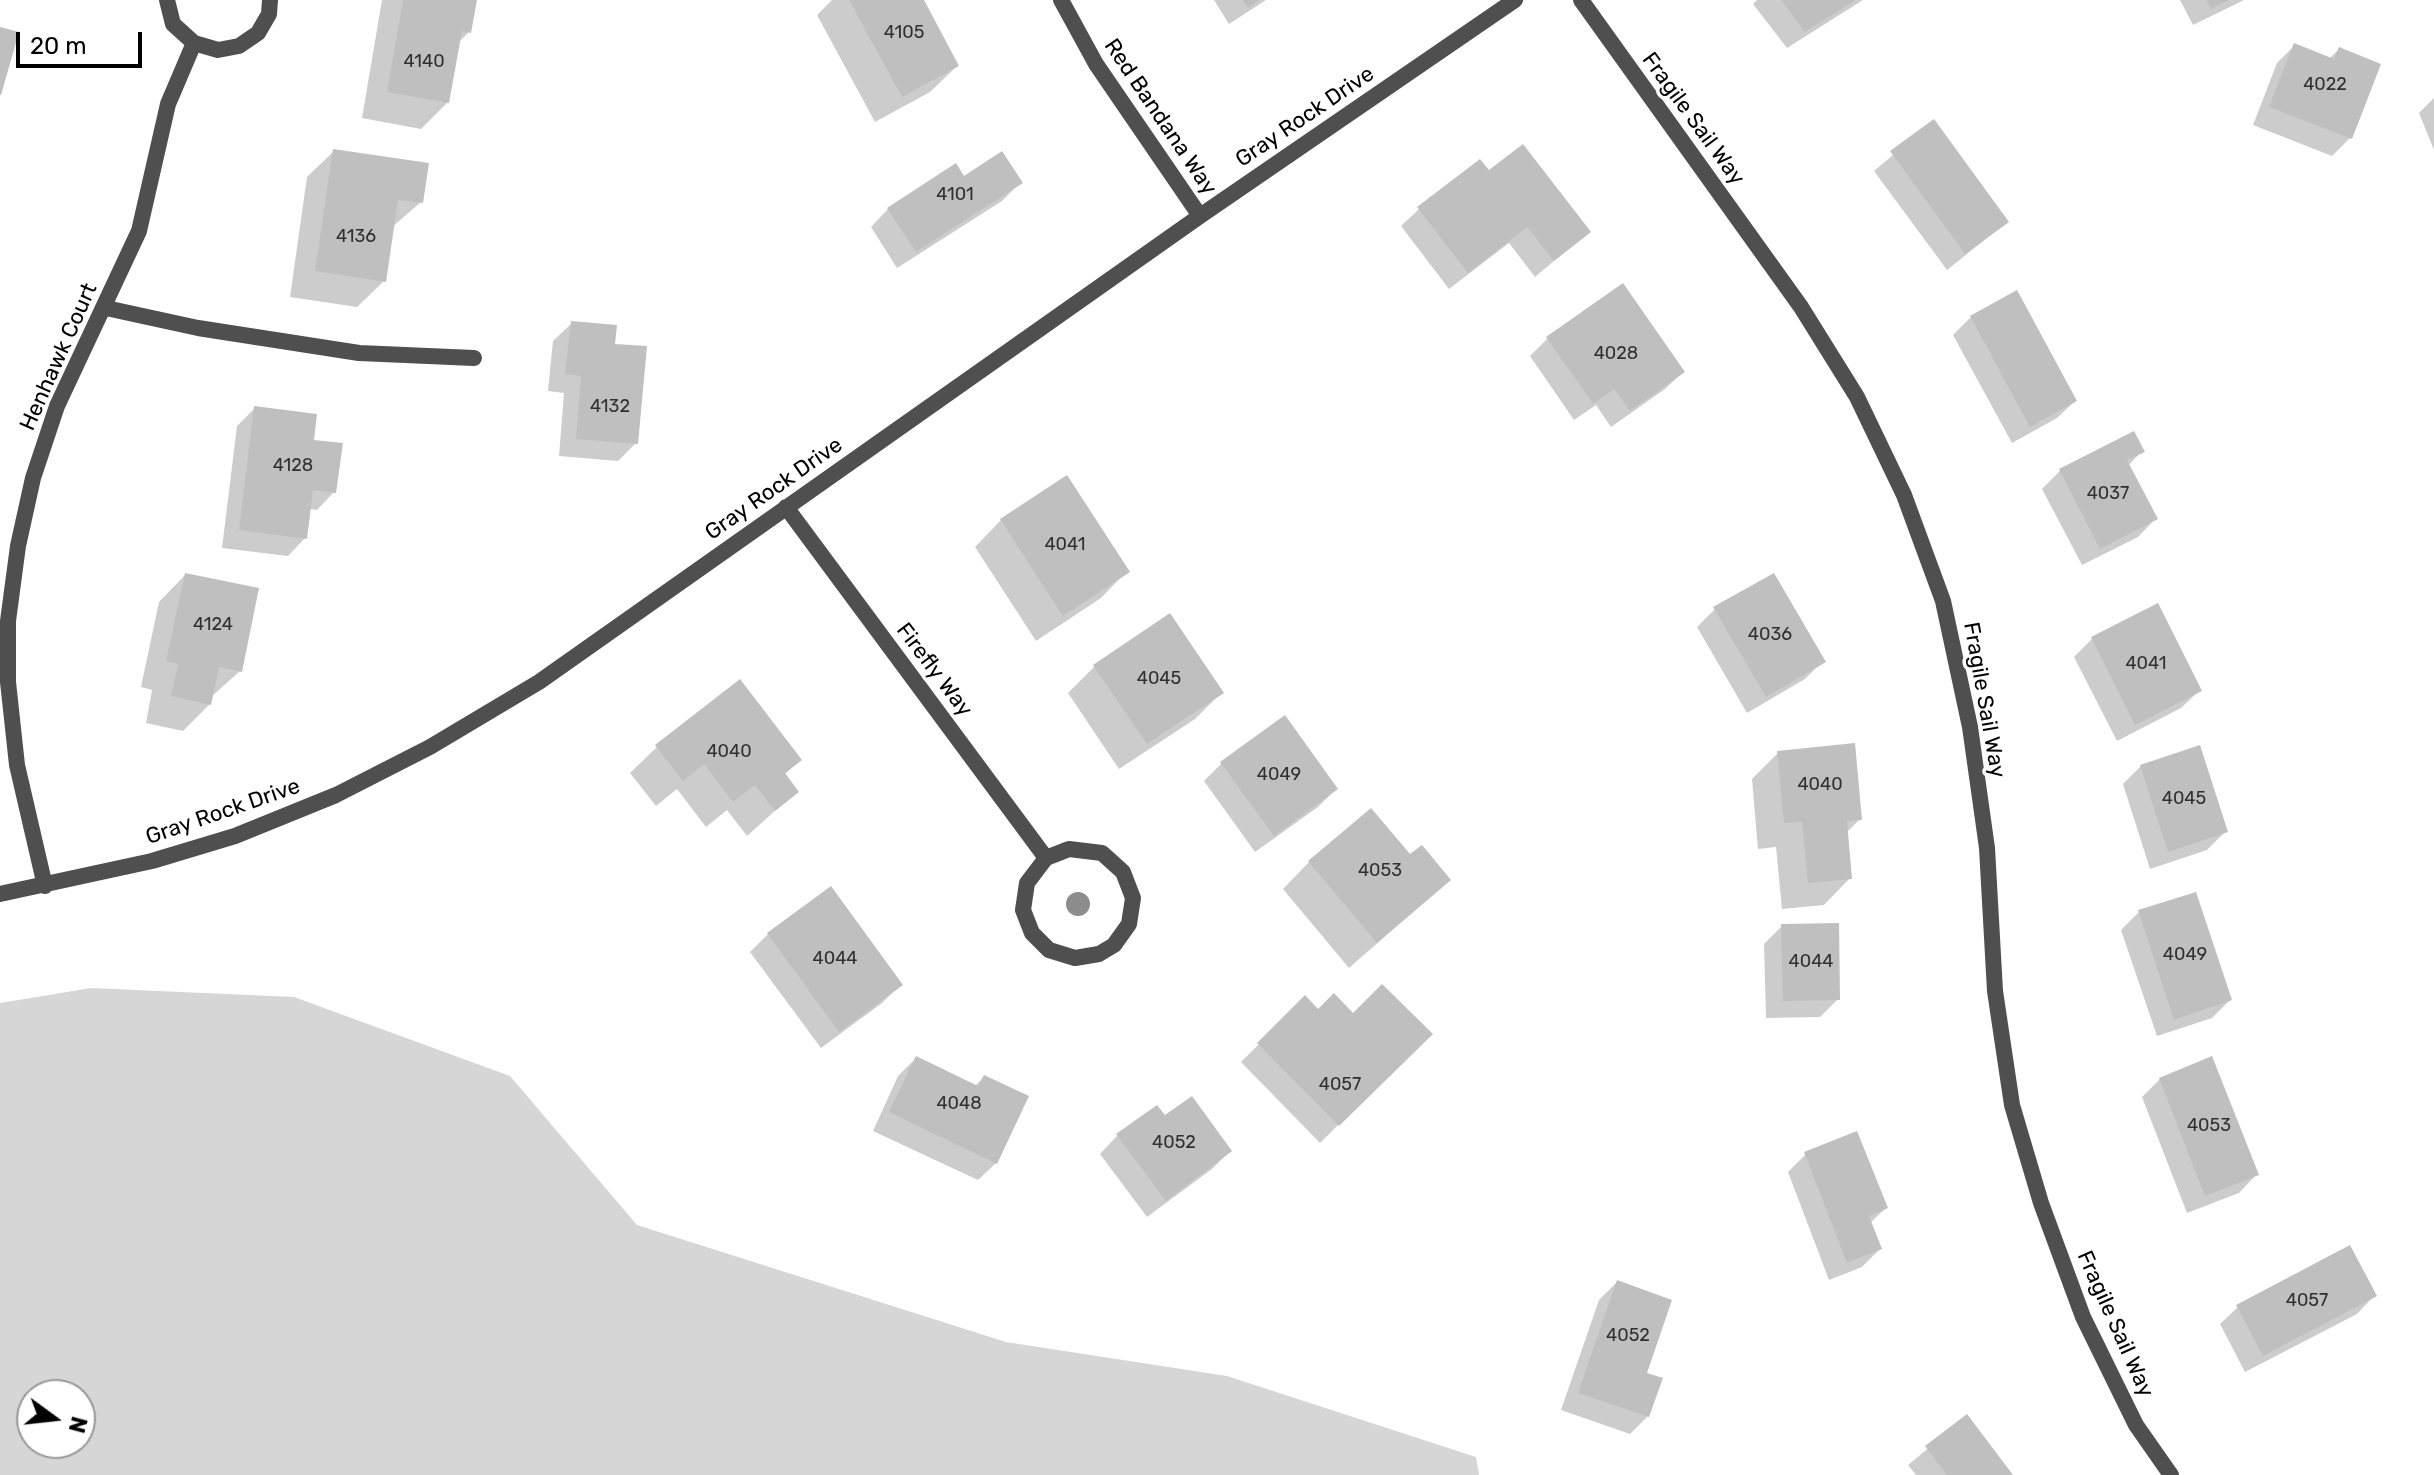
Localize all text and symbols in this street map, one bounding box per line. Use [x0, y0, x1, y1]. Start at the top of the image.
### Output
scale bar [20, 16, 146, 66]
house number: 4105 [884, 22, 924, 44]
text: 20 m [30, 32, 87, 60]
street label: Red Bandana Way [1098, 34, 1222, 200]
street label: Fragile Sail Way [1636, 48, 1750, 190]
house number: 4140 [403, 51, 445, 73]
street label: Gray Rock Drive [1231, 61, 1379, 173]
house number: 4022 [2303, 74, 2347, 96]
house number: 4101 [936, 184, 974, 206]
house number: 4136 [336, 226, 376, 248]
street label: Henhawk Court [15, 279, 103, 435]
house number: 4028 [1594, 343, 1638, 365]
house number: 4132 [590, 396, 630, 418]
street label: Gray Rock Drive [700, 432, 848, 546]
house number: 4128 [273, 455, 313, 477]
house number: 4037 [2087, 483, 2129, 505]
house number: 4041 [1044, 534, 1086, 556]
house number: 4124 [193, 614, 233, 636]
street label: Firefly Way [890, 618, 978, 722]
street label: Fragile Sail Way [1957, 620, 2011, 780]
house number: 4036 [1748, 624, 1792, 646]
house number: 4041 [2125, 653, 2167, 675]
house number: 4045 [1137, 668, 1181, 690]
house number: 4040 [706, 741, 752, 763]
house number: 4049 [1257, 764, 1301, 786]
street label: Gray Rock Drive [142, 773, 304, 851]
house number: 4040 [1797, 774, 1843, 796]
house number: 4045 [2162, 788, 2206, 810]
house number: 4053 [1358, 860, 1402, 882]
house number: 4049 [2163, 944, 2207, 966]
house number: 4044 [813, 948, 857, 970]
house number: 4044 [1789, 951, 1833, 973]
house number: 4057 [1319, 1074, 1361, 1096]
house number: 4048 [936, 1093, 982, 1115]
house number: 4053 [2187, 1115, 2231, 1137]
house number: 4052 [1152, 1132, 1196, 1154]
street label: Fragile Sail Way [2071, 1247, 2159, 1401]
house number: 4057 [2286, 1290, 2328, 1312]
house number: 4052 [1606, 1325, 1650, 1347]
north arrow [16, 1379, 96, 1459]
text: N [63, 1414, 93, 1436]

